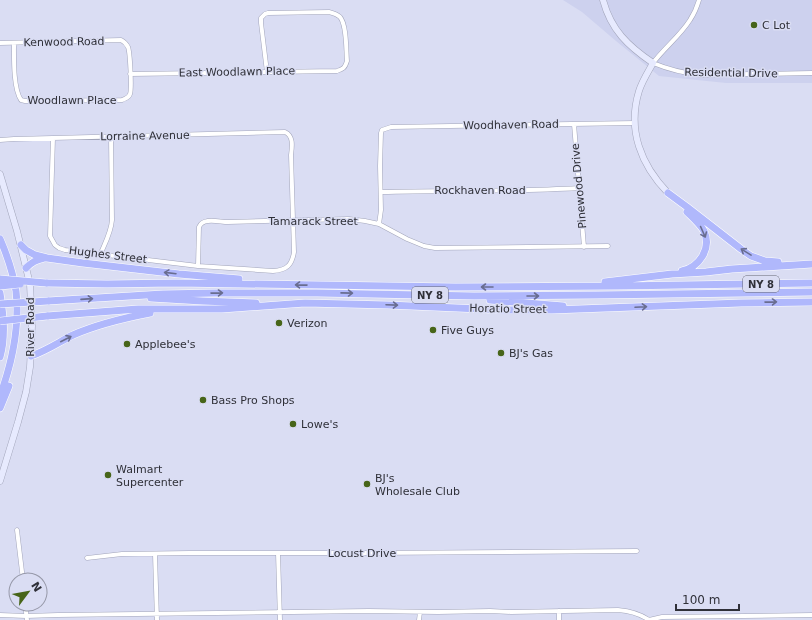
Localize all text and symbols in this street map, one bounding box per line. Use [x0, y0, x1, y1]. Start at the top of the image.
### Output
place label: C Lot [762, 19, 791, 32]
marker: C Lot [749, 20, 759, 30]
street label: Kenwood Road [23, 35, 105, 49]
street label: East Woodlawn Place [179, 64, 296, 80]
street label: Residential Drive [684, 66, 778, 80]
street label: Woodlawn Place [27, 94, 117, 107]
street label: Woodhaven Road [463, 118, 559, 132]
street label: Lorraine Avenue [100, 129, 190, 143]
street label: Pinewood Drive [569, 143, 589, 229]
street label: Rockhaven Road [434, 184, 526, 197]
street label: Tamarack Street [267, 215, 359, 228]
one-way arrow [700, 226, 707, 238]
street label: Hughes Street [68, 244, 148, 266]
one-way arrow [741, 248, 752, 256]
one-way arrow [164, 269, 177, 277]
road number: NY 8 [743, 276, 779, 292]
one-way arrow [295, 281, 308, 288]
one-way arrow [481, 283, 494, 291]
road number: NY 8 [412, 287, 448, 303]
one-way arrow [210, 289, 223, 297]
one-way arrow [340, 289, 353, 297]
one-way arrow [526, 292, 539, 300]
one-way arrow [80, 295, 93, 302]
street label: River Road [24, 297, 37, 357]
one-way arrow [764, 298, 777, 306]
one-way arrow [385, 301, 398, 309]
street label: Horatio Street [469, 302, 547, 316]
one-way arrow [634, 304, 647, 311]
place label: Verizon [287, 317, 328, 330]
marker: Verizon [274, 318, 284, 328]
place label: Five Guys [441, 324, 494, 337]
marker: Five Guys [428, 325, 438, 335]
one-way arrow [60, 335, 72, 342]
place label: Applebee's [135, 338, 196, 351]
marker: Applebee's [122, 339, 132, 349]
place label: BJ's Gas [509, 347, 553, 360]
marker: BJ's Gas [496, 348, 506, 358]
place label: Bass Pro Shops [211, 394, 295, 407]
marker: Bass Pro Shops [198, 395, 208, 405]
place label: Lowe's [301, 418, 338, 431]
marker: Lowe's [288, 419, 298, 429]
place label: Walmart Supercenter [116, 463, 184, 489]
marker: Walmart Supercenter [103, 470, 113, 480]
place label: BJ's Wholesale Club [375, 472, 460, 498]
marker: BJ's Wholesale Club [362, 479, 372, 489]
street label: Locust Drive [328, 547, 397, 560]
north arrow [8, 572, 48, 612]
text: N [28, 580, 44, 594]
scale bar [676, 586, 739, 612]
text: 100 m [682, 593, 720, 607]

